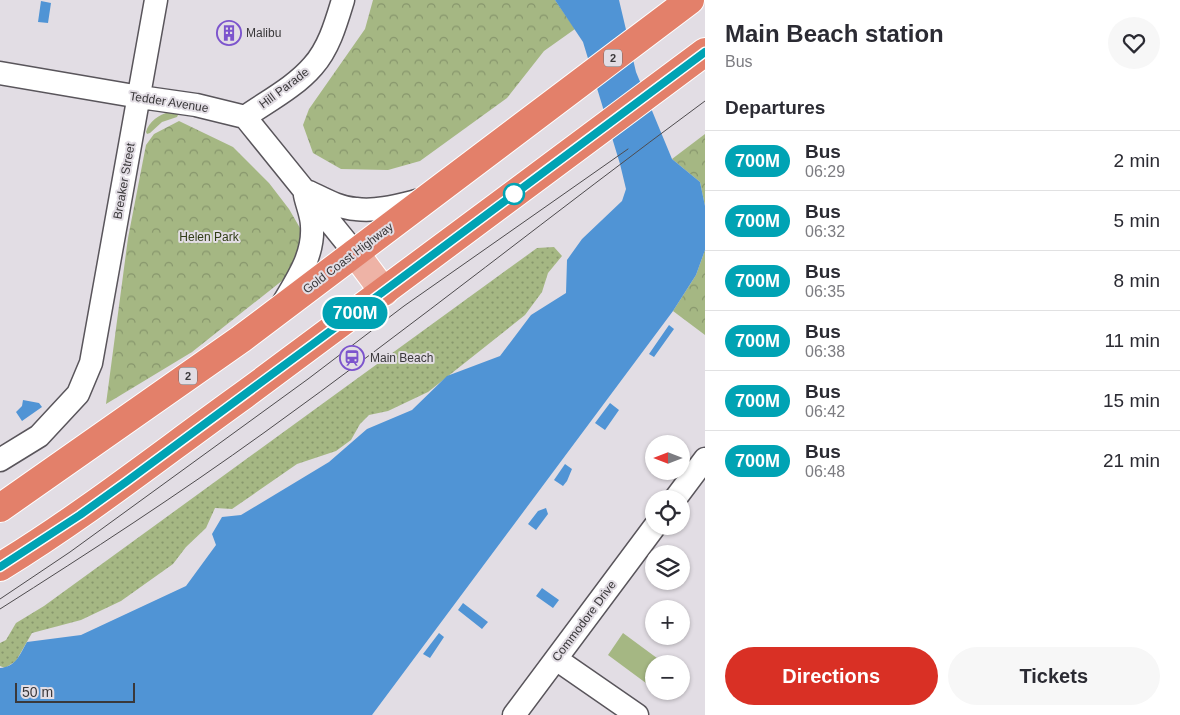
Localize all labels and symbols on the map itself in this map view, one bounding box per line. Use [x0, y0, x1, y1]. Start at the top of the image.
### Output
building icon: Malibu [216, 20, 242, 46]
place label: Malibu [246, 26, 281, 40]
road number: 2 [604, 49, 622, 66]
street label: Hill Parade [256, 65, 312, 111]
street label: Tedder Avenue [128, 89, 210, 115]
street label: Breaker Street [110, 141, 138, 220]
unlabelled marker [503, 183, 525, 205]
street label: Gold Coast Highway [300, 219, 396, 297]
park label: Helen Park [179, 230, 240, 244]
line badge: 700M [320, 297, 390, 329]
station icon: Main Beach [339, 345, 365, 371]
place label: Main Beach [370, 351, 433, 365]
road number: 2 [179, 368, 197, 384]
north arrow [645, 435, 690, 480]
street label: Commodore Drive [549, 578, 619, 664]
scale bar [15, 680, 135, 703]

